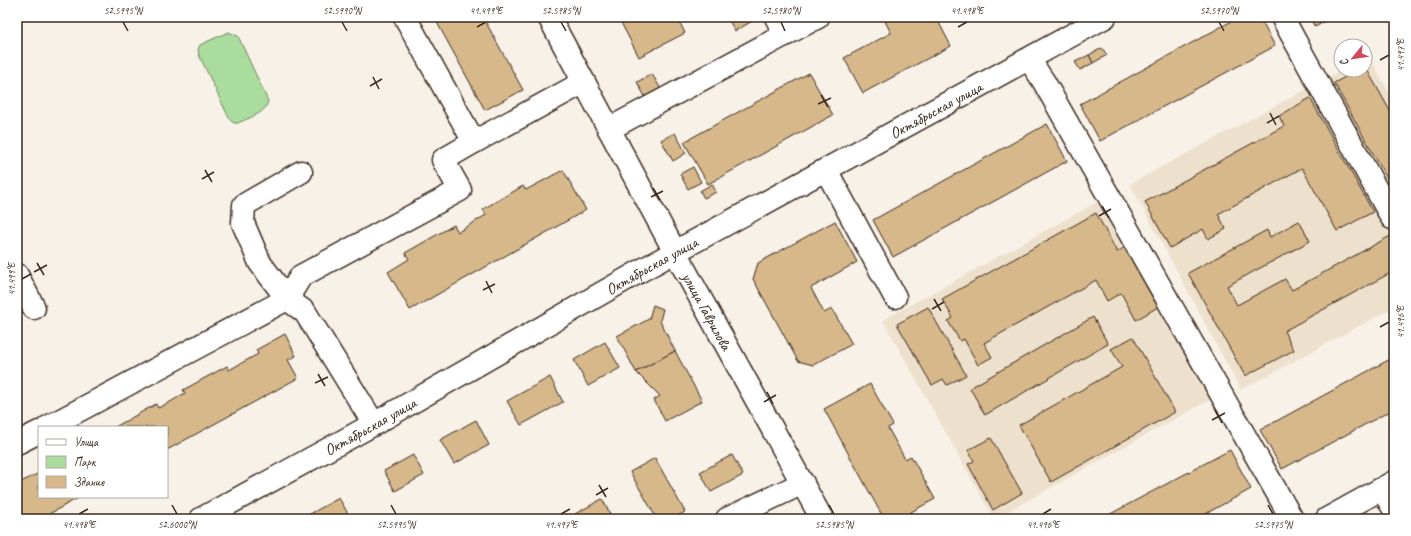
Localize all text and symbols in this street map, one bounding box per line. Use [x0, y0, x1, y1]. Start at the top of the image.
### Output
text: 52.5995°N [104, 4, 144, 17]
text: 52.5990°N [323, 4, 363, 17]
text: 41.499°E [470, 4, 504, 17]
text: 52.5985°N [542, 4, 582, 17]
text: 52.5980°N [762, 4, 802, 17]
text: 41.498°E [951, 4, 985, 17]
text: 52.5970°N [1200, 4, 1240, 17]
text: 41.497°E [1394, 37, 1407, 71]
north arrow [1333, 38, 1373, 78]
text: С [1336, 56, 1352, 69]
street label: Октябрьская улица [886, 76, 987, 144]
street label: Октябрьская улица [602, 232, 703, 300]
text: 41.499°E [5, 261, 18, 295]
street label: улица Гаврилова [677, 268, 737, 355]
text: 41.496°E [1394, 304, 1407, 338]
street label: Октябрьская улица [321, 392, 421, 460]
legend [38, 426, 168, 498]
text: Улица [74, 434, 99, 450]
text: Парк [74, 454, 97, 470]
text: Здание [74, 474, 105, 490]
text: 41.498°E [63, 518, 97, 531]
text: 52.6000°N [158, 518, 198, 531]
text: 52.5995°N [377, 518, 417, 531]
text: 41.497°E [545, 518, 579, 531]
text: 52.5985°N [815, 518, 855, 531]
text: 41.496°E [1027, 518, 1061, 531]
text: 52.5975°N [1254, 518, 1294, 531]

